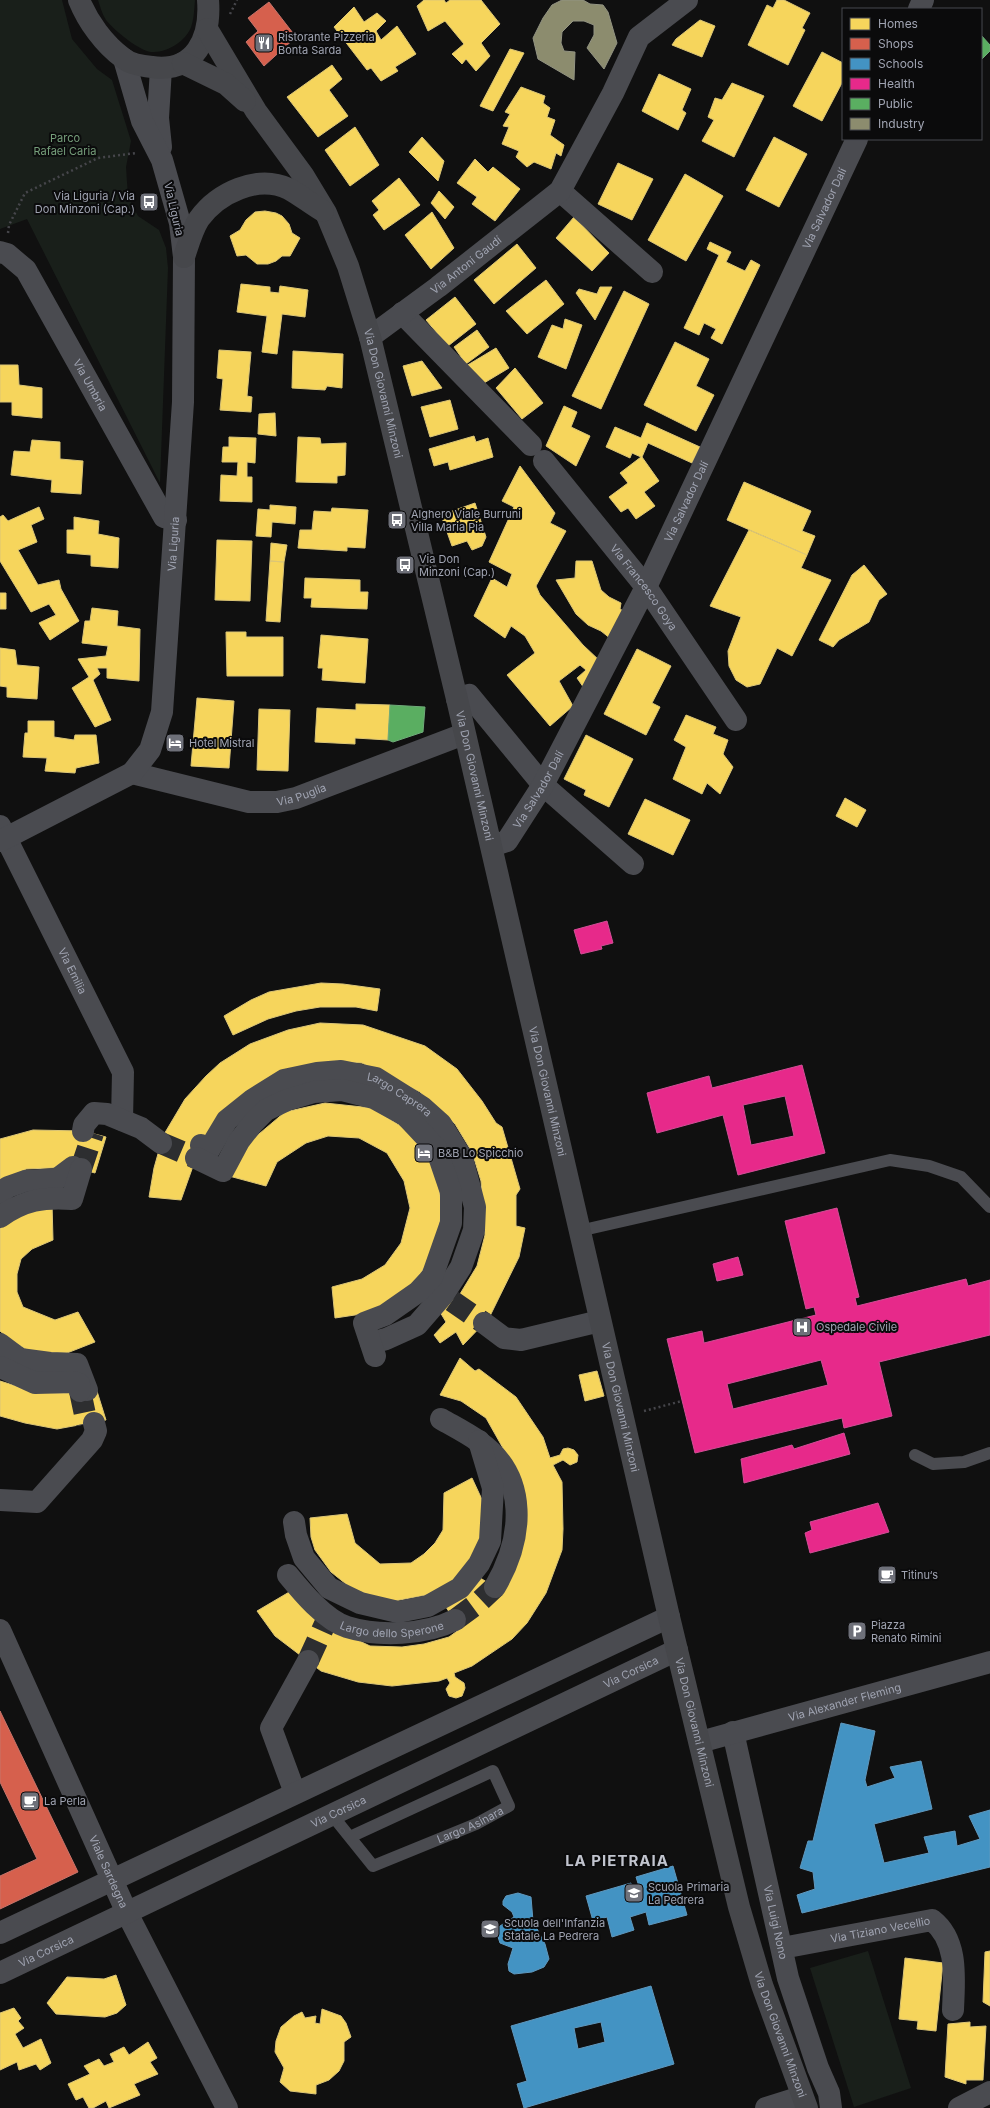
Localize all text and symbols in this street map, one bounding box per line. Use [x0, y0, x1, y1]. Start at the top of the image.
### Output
legend [842, 8, 982, 140]
text: Homes [878, 16, 918, 31]
place label: Ristorante Pizzeria Bonta Sarda [278, 30, 375, 57]
restaurant icon: Ristorante Pizzeria Bonta Sarda [253, 32, 275, 54]
text: Shops [878, 36, 914, 51]
text: Schools [878, 56, 923, 71]
text: Health [878, 76, 915, 91]
text: Public [878, 96, 913, 111]
text: Industry [878, 116, 925, 131]
park label: Parco Rafael Caria [34, 131, 96, 158]
street label: Via Salvador Dalí [799, 165, 849, 251]
street label: Via Liguria [161, 181, 187, 237]
place label: Via Liguria / Via Don Minzoni (Cap.) [35, 189, 135, 216]
bus stop icon: Via Liguria / Via Don Minzoni (Cap.) [138, 191, 160, 213]
street label: Via Antoni Gaudí [428, 233, 504, 297]
street label: Via Don Giovanni Minzoni [361, 327, 406, 460]
street label: Via Umbria [70, 357, 110, 414]
street label: Via Salvador Dalí [661, 459, 711, 544]
place label: Alghero Viale Burruni Villa Maria Pia [411, 507, 521, 534]
bus stop icon: Alghero Viale Burruni Villa Maria Pia [386, 509, 408, 531]
street label: Via Liguria [165, 516, 182, 572]
street label: Via Francesco Goya [607, 541, 680, 633]
place label: Via Don Minzoni (Cap.) [419, 552, 495, 579]
bus stop icon: Via Don Minzoni (Cap.) [394, 554, 416, 576]
street label: Via Don Giovanni Minzoni [453, 709, 496, 842]
hotel icon: Hotel Mistral [164, 732, 186, 754]
place label: Hotel Mistral [189, 736, 254, 750]
street label: Via Salvador Dalí [510, 748, 567, 831]
street label: Via Puglia [275, 780, 328, 809]
street label: Via Emilia [55, 945, 90, 996]
street label: Via Don Giovanni Minzoni [526, 1025, 569, 1158]
street label: Largo Caprera [366, 1069, 435, 1120]
hotel icon: B&B Lo Spicchio [413, 1142, 435, 1164]
place label: B&B Lo Spicchio [438, 1146, 524, 1160]
hospital icon: Ospedale Civile [791, 1316, 813, 1338]
place label: Ospedale Civile [816, 1320, 897, 1334]
street label: Via Don Giovanni Minzoni [599, 1341, 642, 1473]
cafe icon: Titinu‘s [876, 1564, 898, 1586]
place label: Titinu‘s [901, 1568, 938, 1582]
street label: Largo dello Sperone [338, 1618, 446, 1640]
place label: Piazza Renato Rimini [871, 1618, 941, 1645]
parking icon: Piazza Renato Rimini [846, 1620, 868, 1642]
street label: Via Corsica [601, 1653, 661, 1691]
street label: Via Don Giovanni Minzoni [672, 1656, 717, 1789]
street label: Via Alexander Fleming [787, 1680, 903, 1724]
cafe icon: La Perla [19, 1790, 41, 1812]
street label: Via Corsica [309, 1792, 368, 1831]
place label: La Perla [44, 1794, 86, 1808]
street label: Largo Asinara [435, 1803, 506, 1846]
street label: Viale Sardegna [86, 1833, 131, 1910]
district label: LA PIETRAIA [565, 1851, 669, 1870]
place label: Scuola Primaria La Pedrera [648, 1880, 729, 1907]
school or university icon: Scuola Primaria La Pedrera [623, 1882, 645, 1904]
street label: Via Luigi Nono [760, 1884, 791, 1961]
street label: Via Tiziano Vecellio [829, 1913, 932, 1946]
place label: Scuola dell'Infanzia Statale La Pedrera [504, 1916, 605, 1943]
school or university icon: Scuola dell'Infanzia Statale La Pedrera [479, 1918, 501, 1940]
street label: Via Corsica [16, 1932, 76, 1970]
street label: Via Don Giovanni Minzoni [751, 1970, 810, 2099]

